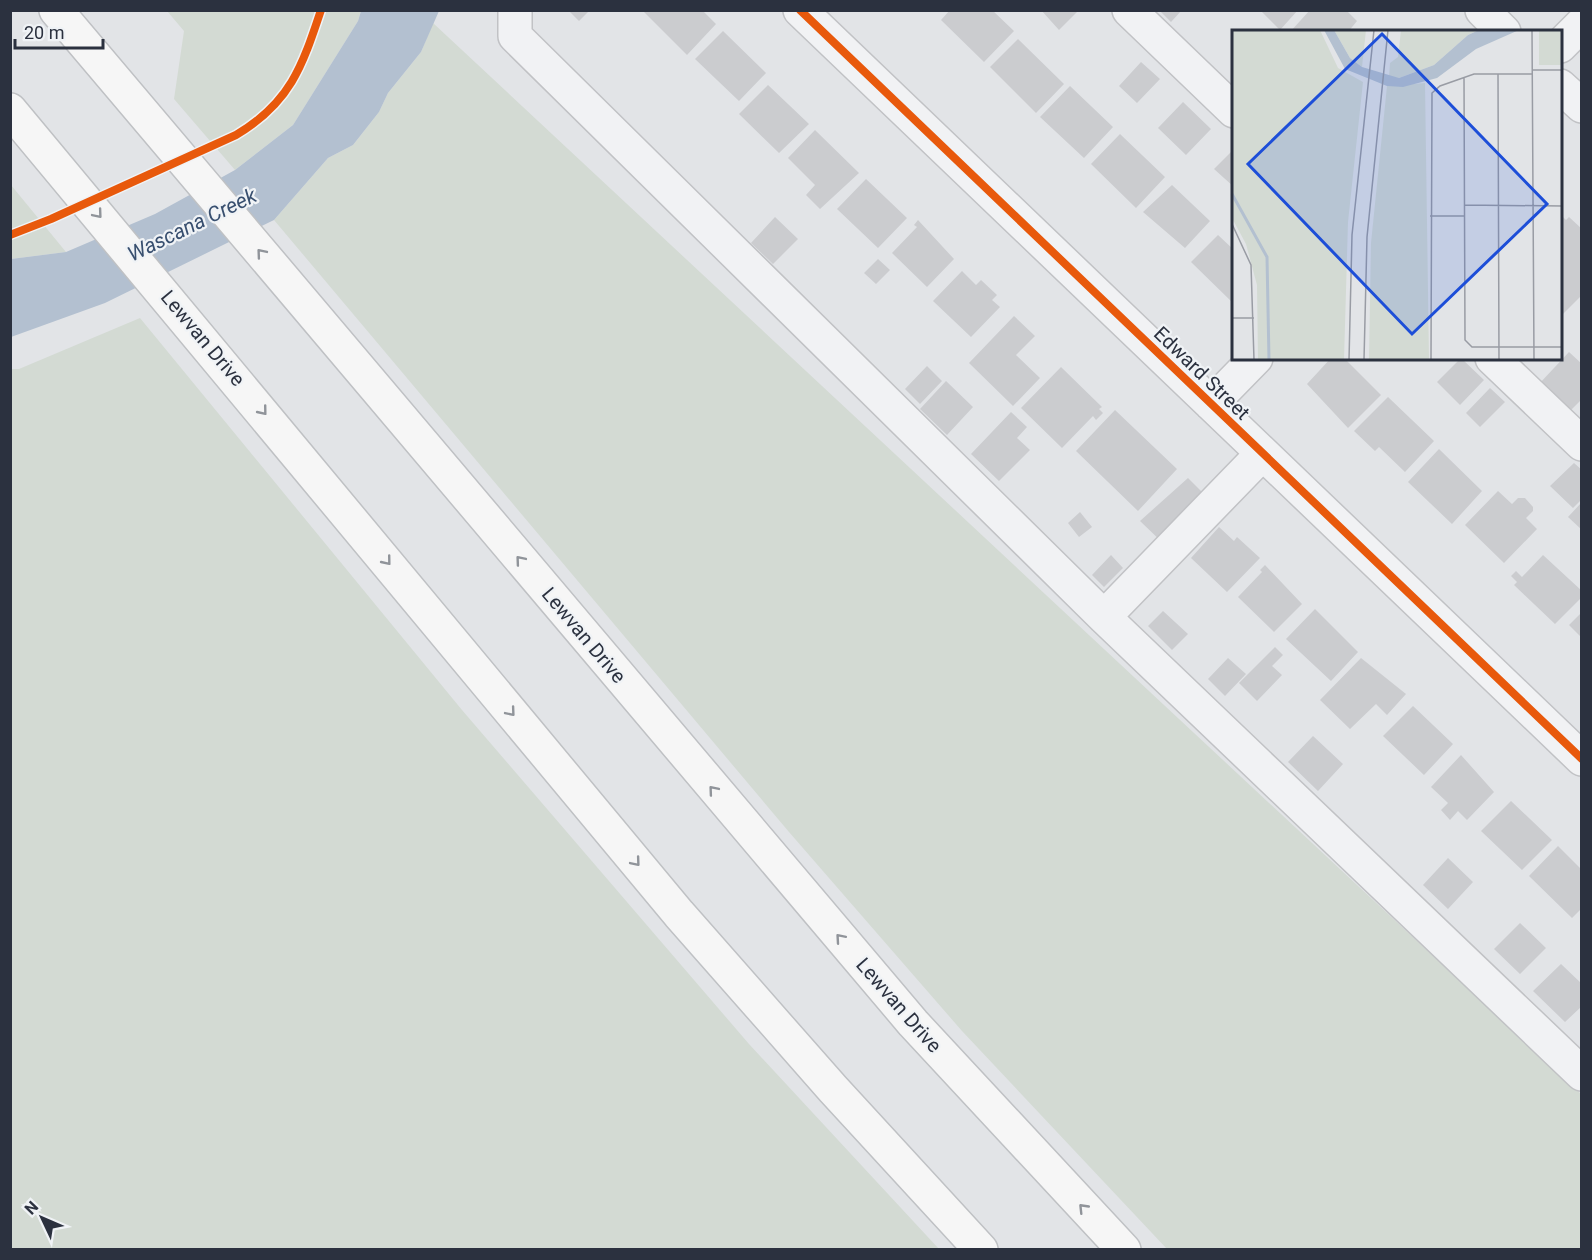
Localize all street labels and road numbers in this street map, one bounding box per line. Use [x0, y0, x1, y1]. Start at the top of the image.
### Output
street label: Lewvan Drive [156, 285, 250, 391]
street label: Edward Street [1149, 321, 1255, 425]
street label: Lewvan Drive [537, 582, 631, 688]
street label: Lewvan Drive [851, 953, 947, 1057]

